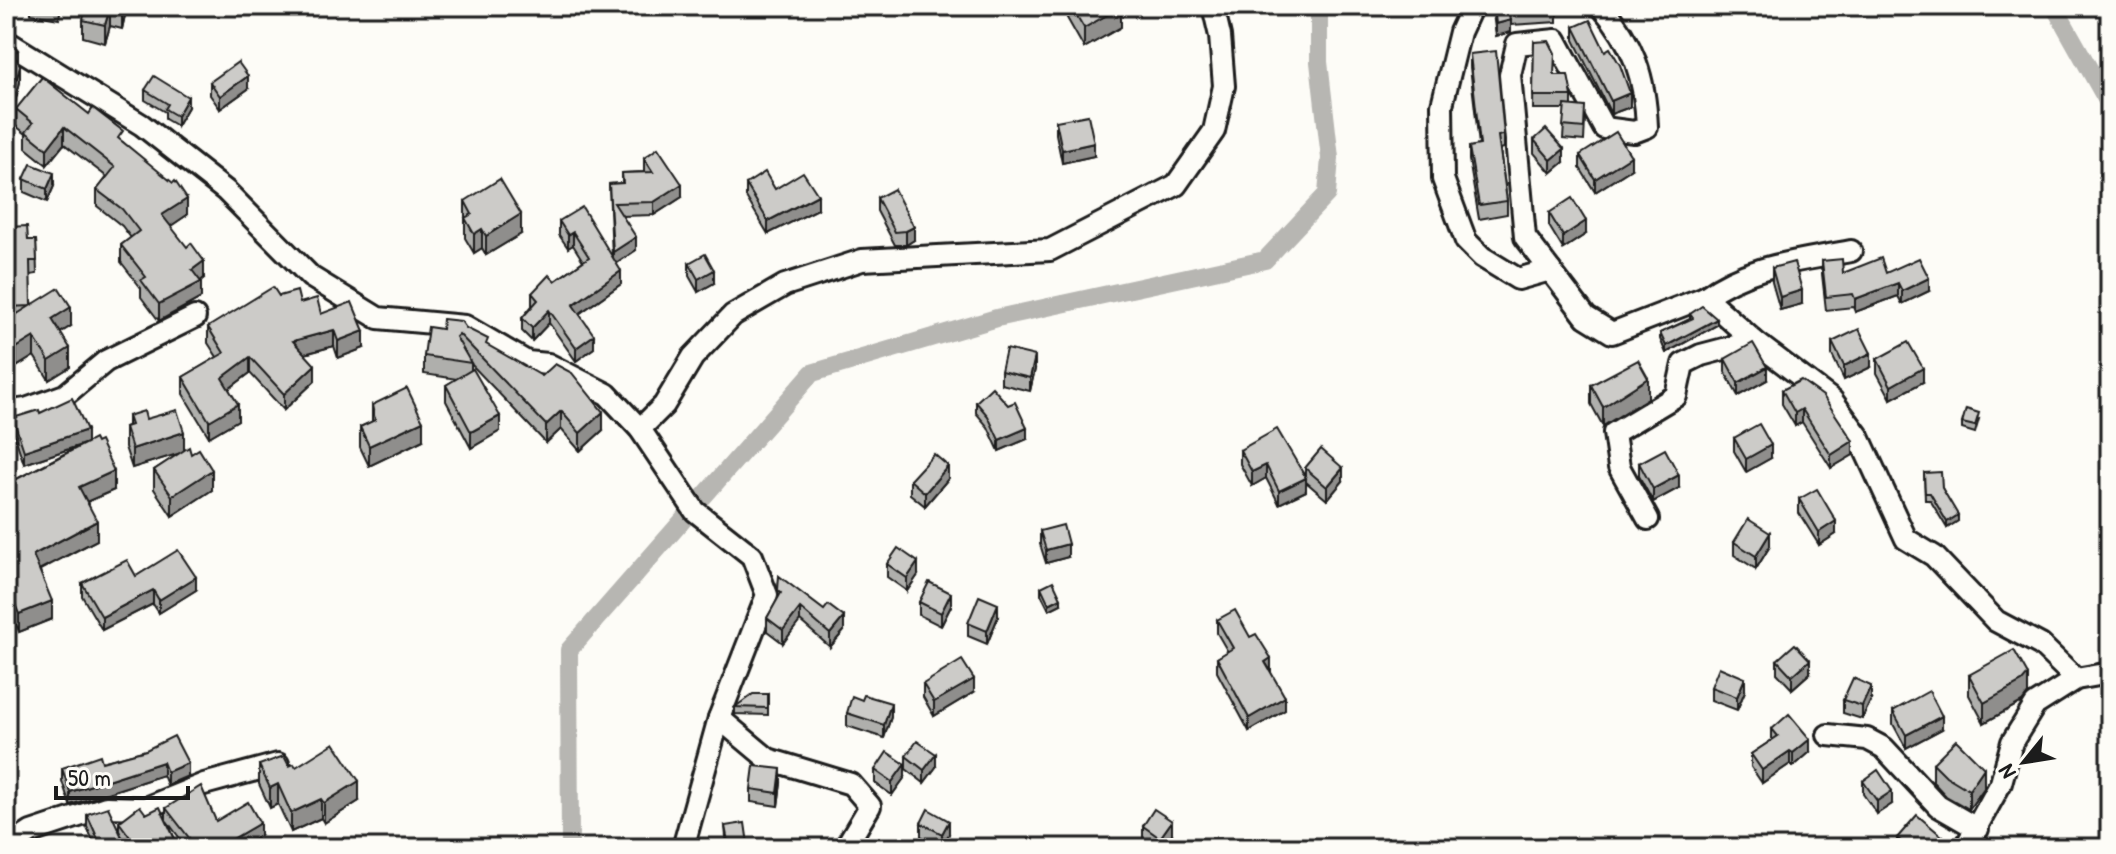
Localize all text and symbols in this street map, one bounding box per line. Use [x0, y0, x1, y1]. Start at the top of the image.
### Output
north arrow [1984, 722, 2064, 802]
scale bar [56, 750, 188, 800]
text: N [1991, 759, 2023, 785]
text: 50 m [68, 761, 111, 793]

